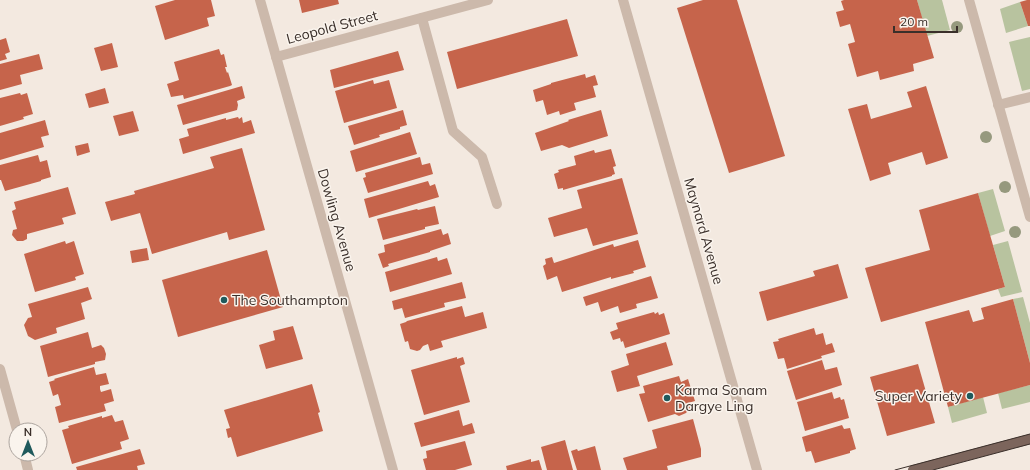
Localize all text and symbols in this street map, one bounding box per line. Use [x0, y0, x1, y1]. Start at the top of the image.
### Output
street label: Leopold Street [284, 6, 380, 48]
scale bar [894, 8, 957, 34]
text: 20 m [900, 14, 928, 29]
street label: Dowling Avenue [314, 166, 360, 274]
street label: Maynard Avenue [680, 176, 728, 286]
place label: The Southampton [232, 291, 348, 309]
marker: The Southampton [219, 295, 229, 305]
place label: Karma Sonam Dargye Ling [675, 381, 767, 415]
place label: Super Variety [875, 387, 963, 405]
marker: Super Variety [965, 391, 975, 401]
marker: Karma Sonam Dargye Ling [662, 393, 672, 403]
north arrow [8, 422, 48, 462]
text: N [24, 425, 32, 439]

